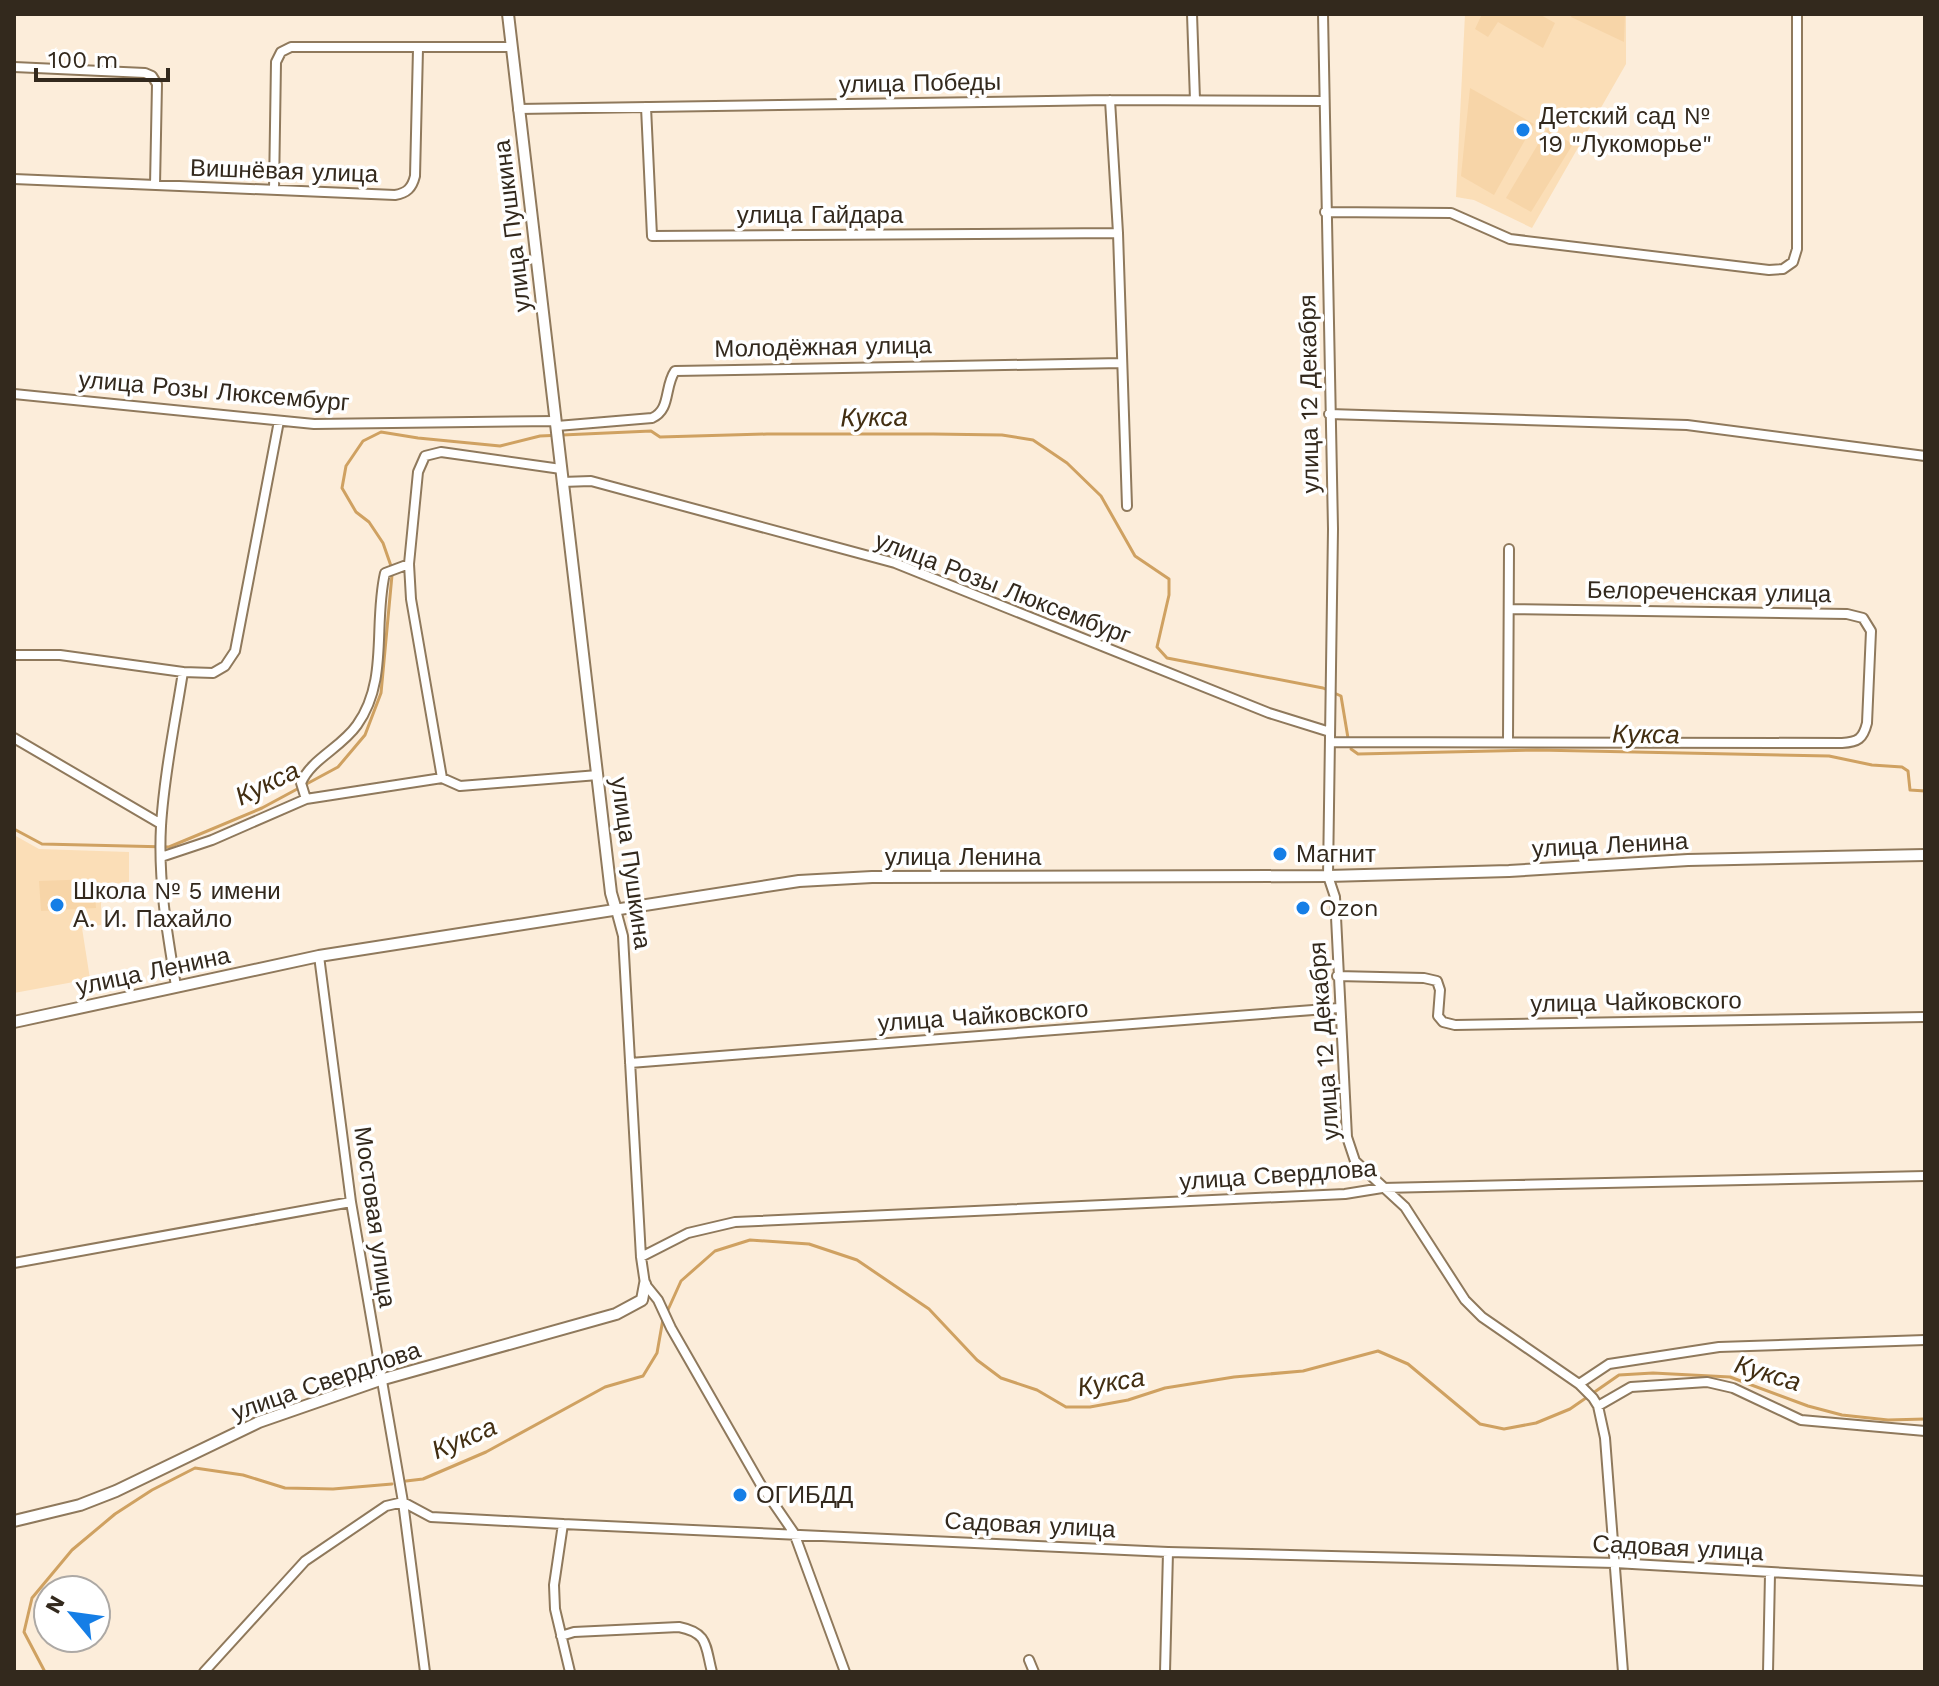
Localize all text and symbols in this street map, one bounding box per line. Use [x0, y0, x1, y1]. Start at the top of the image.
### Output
scale bar [36, 32, 168, 82]
text: 100 m [48, 46, 118, 74]
street label: улица Победы [839, 68, 1001, 98]
place label: Детский сад № 19 "Лукоморье" [1539, 102, 1712, 158]
marker: Детский сад № 19 "Лукоморье" [1514, 121, 1532, 139]
street label: улица Пушкина [487, 138, 536, 314]
street label: Вишнёвая улица [189, 154, 379, 188]
street label: улица Гайдара [737, 201, 904, 229]
street label: улица 12 Декабря [1293, 294, 1325, 494]
street label: Молодёжная улица [714, 331, 933, 363]
street label: улица Розы Люксембург [77, 365, 351, 417]
water label: Кукса [840, 401, 908, 433]
street label: улица Розы Люксембург [871, 526, 1135, 650]
street label: Белореченская улица [1587, 576, 1832, 608]
water label: Кукса [1612, 718, 1680, 750]
water label: Кукса [230, 755, 304, 811]
street label: улица Пушкина [605, 775, 657, 951]
street label: улица Ленина [1531, 827, 1690, 863]
place label: Магнит [1296, 840, 1376, 868]
street label: улица Ленина [885, 843, 1042, 871]
marker: Магнит [1271, 845, 1289, 863]
place label: Школа № 5 имени А. И. Пахайло [73, 877, 281, 933]
place label: Ozon [1319, 894, 1379, 922]
marker: Школа № 5 имени А. И. Пахайло [48, 896, 66, 914]
marker: Ozon [1294, 899, 1312, 917]
street label: улица Ленина [74, 941, 233, 1001]
street label: улица 12 Декабря [1303, 941, 1345, 1141]
street label: улица Чайковского [1530, 986, 1742, 1018]
street label: улица Чайковского [877, 995, 1089, 1037]
street label: Мостовая улица [348, 1125, 402, 1310]
street label: улица Свердлова [1178, 1154, 1378, 1196]
street label: улица Свердлова [228, 1335, 425, 1426]
water label: Кукса [1731, 1349, 1805, 1397]
water label: Кукса [1075, 1362, 1147, 1402]
water label: Кукса [427, 1411, 501, 1465]
place label: ОГИБДД [756, 1481, 853, 1509]
marker: ОГИБДД [731, 1486, 749, 1504]
street label: Садовая улица [944, 1507, 1117, 1543]
street label: Садовая улица [1592, 1530, 1765, 1566]
north arrow [32, 1574, 112, 1654]
text: N [40, 1591, 70, 1618]

